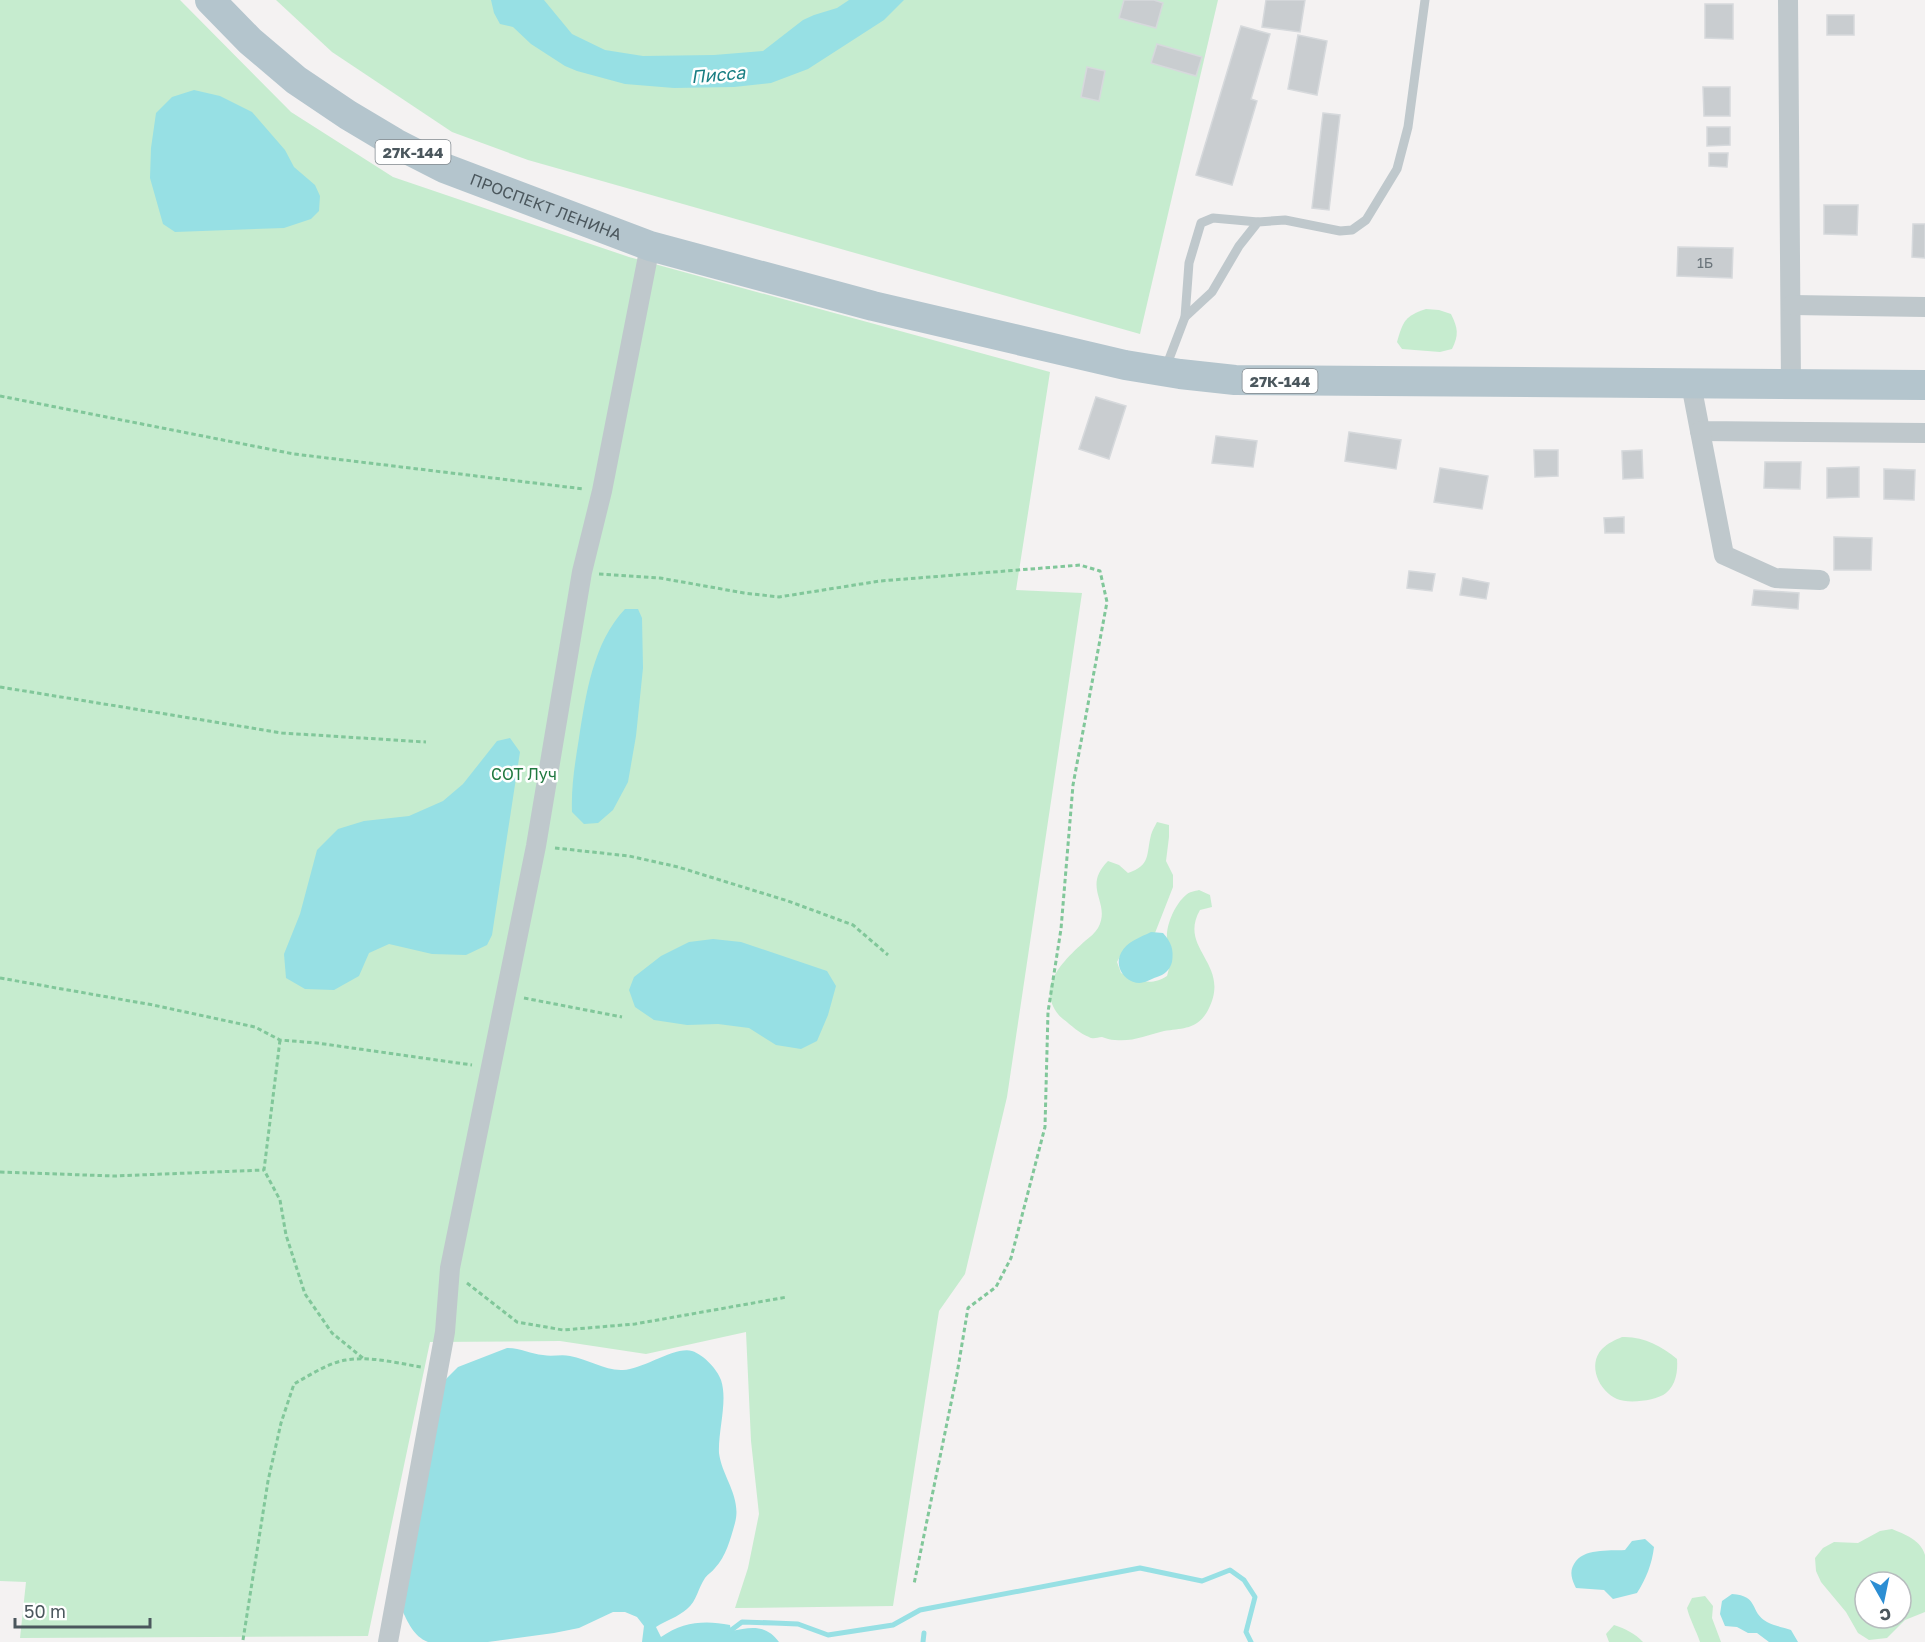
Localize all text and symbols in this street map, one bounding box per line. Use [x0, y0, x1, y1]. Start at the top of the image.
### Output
water label: Писса [690, 61, 747, 87]
road number: 27К-144 [376, 140, 450, 164]
street label: ПРОСПЕКТ ЛЕНИНА [467, 169, 625, 244]
house number: 1Б [1697, 254, 1713, 271]
road number: 27К-144 [1242, 369, 1318, 393]
park label: СОТ Луч [491, 764, 557, 784]
north arrow [1853, 1570, 1913, 1630]
scale bar [15, 1591, 150, 1629]
text: 50 m [24, 1600, 66, 1622]
text: С [1878, 1604, 1893, 1626]

